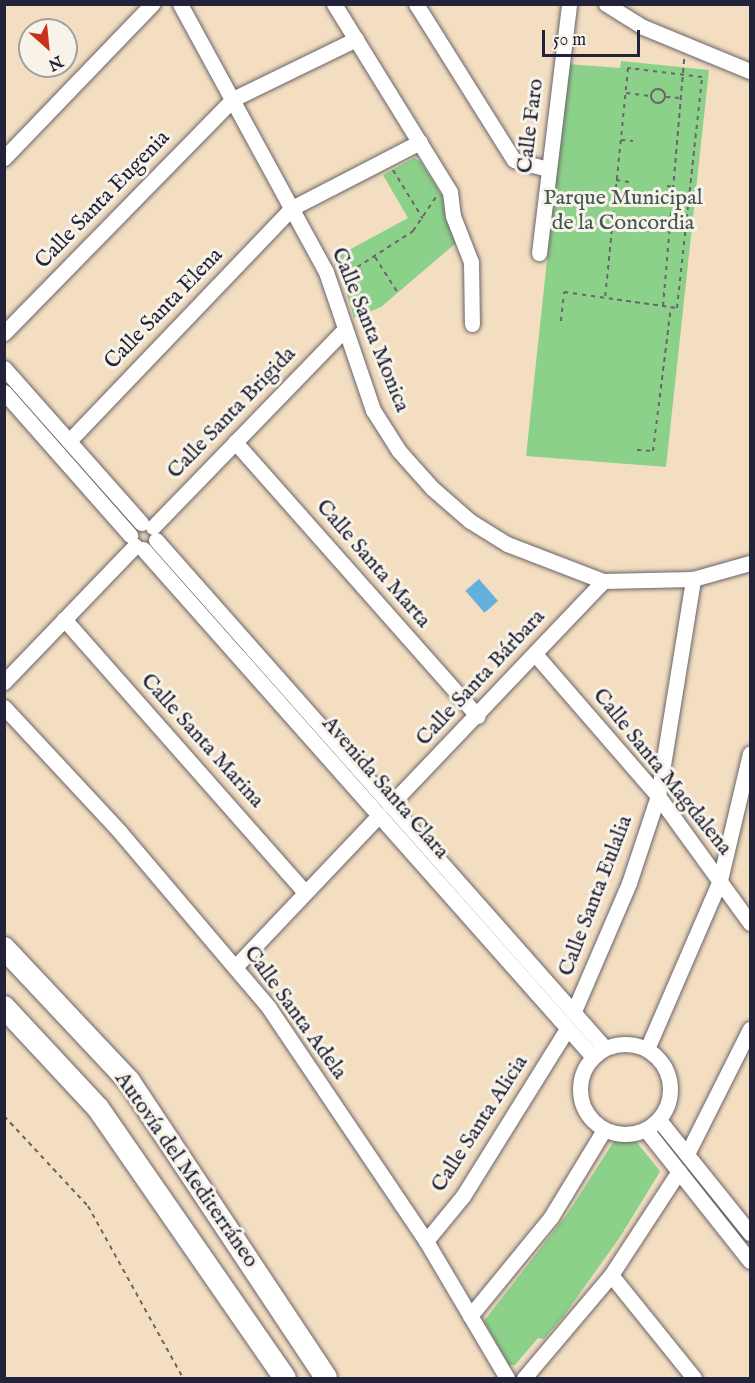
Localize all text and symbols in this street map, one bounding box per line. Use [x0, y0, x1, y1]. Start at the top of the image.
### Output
north arrow [18, 18, 78, 78]
scale bar [545, 18, 642, 56]
text: 50 m [553, 29, 586, 52]
text: N [45, 50, 66, 74]
street label: Calle Faro [512, 77, 550, 175]
street label: Calle Santa Eugenia [30, 125, 176, 275]
park label: Parque Municipal de la Concordia [543, 185, 703, 236]
street label: Calle Santa Elena [99, 243, 229, 375]
street label: Calle Santa Monica [325, 244, 415, 416]
street label: Calle Santa Brigida [162, 341, 302, 485]
street label: Calle Santa Marta [310, 494, 436, 634]
street label: Calle Santa Bárbara [411, 604, 551, 752]
street label: Calle Santa Marina [135, 668, 269, 814]
street label: Calle Santa Magdalena [587, 683, 737, 861]
street label: Avenida Santa Clara [316, 711, 454, 865]
street label: Calle Santa Eulalia [553, 812, 639, 980]
street label: Calle Santa Adela [238, 941, 352, 1085]
street label: Calle Santa Alicia [426, 1051, 534, 1197]
street label: Autovía del Mediterráneo [108, 1067, 264, 1273]

